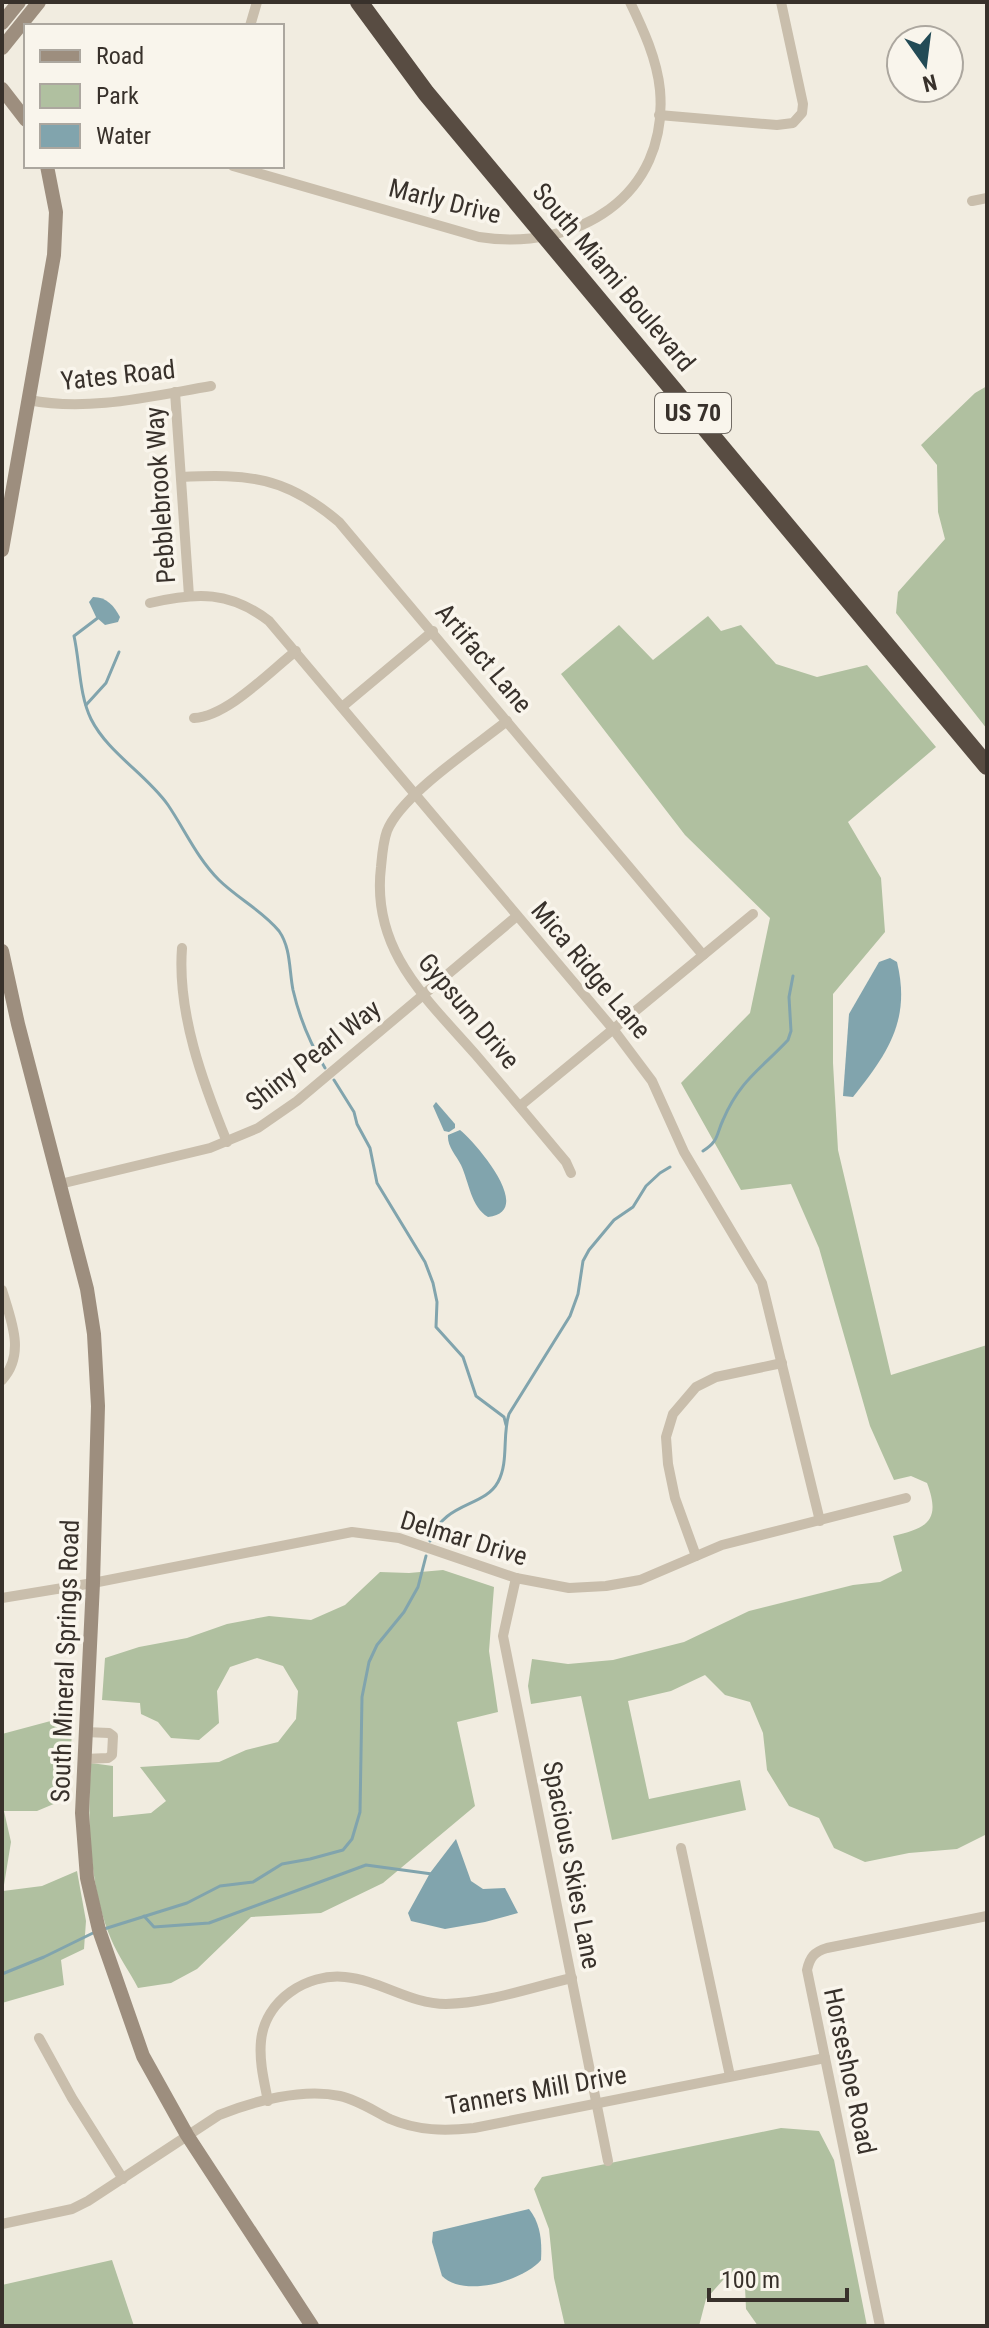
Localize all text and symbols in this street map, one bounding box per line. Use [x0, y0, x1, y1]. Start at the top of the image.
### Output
legend [24, 24, 284, 168]
north arrow [885, 24, 965, 104]
text: Road [96, 42, 144, 70]
text: N [920, 69, 939, 97]
text: Park [96, 82, 139, 110]
text: Water [96, 122, 151, 150]
street label: Marly Drive [386, 173, 504, 229]
street label: South Miami Boulevard [526, 177, 702, 377]
street label: Yates Road [59, 354, 177, 396]
road number: US 70 [655, 393, 731, 433]
street label: Pebblebrook Way [139, 406, 181, 584]
street label: Artifact Lane [430, 597, 538, 719]
street label: Mica Ridge Lane [525, 896, 657, 1044]
street label: Gypsum Drive [412, 947, 526, 1075]
street label: Shiny Pearl Way [240, 993, 386, 1117]
street label: Delmar Drive [397, 1505, 531, 1571]
street label: South Mineral Springs Road [45, 1519, 85, 1803]
street label: Spacious Skies Lane [537, 1759, 607, 1971]
street label: Horseshoe Road [818, 1985, 882, 2157]
street label: Tanners Mill Drive [443, 2059, 629, 2121]
scale bar [709, 2252, 847, 2302]
text: 100 m [721, 2266, 780, 2294]

